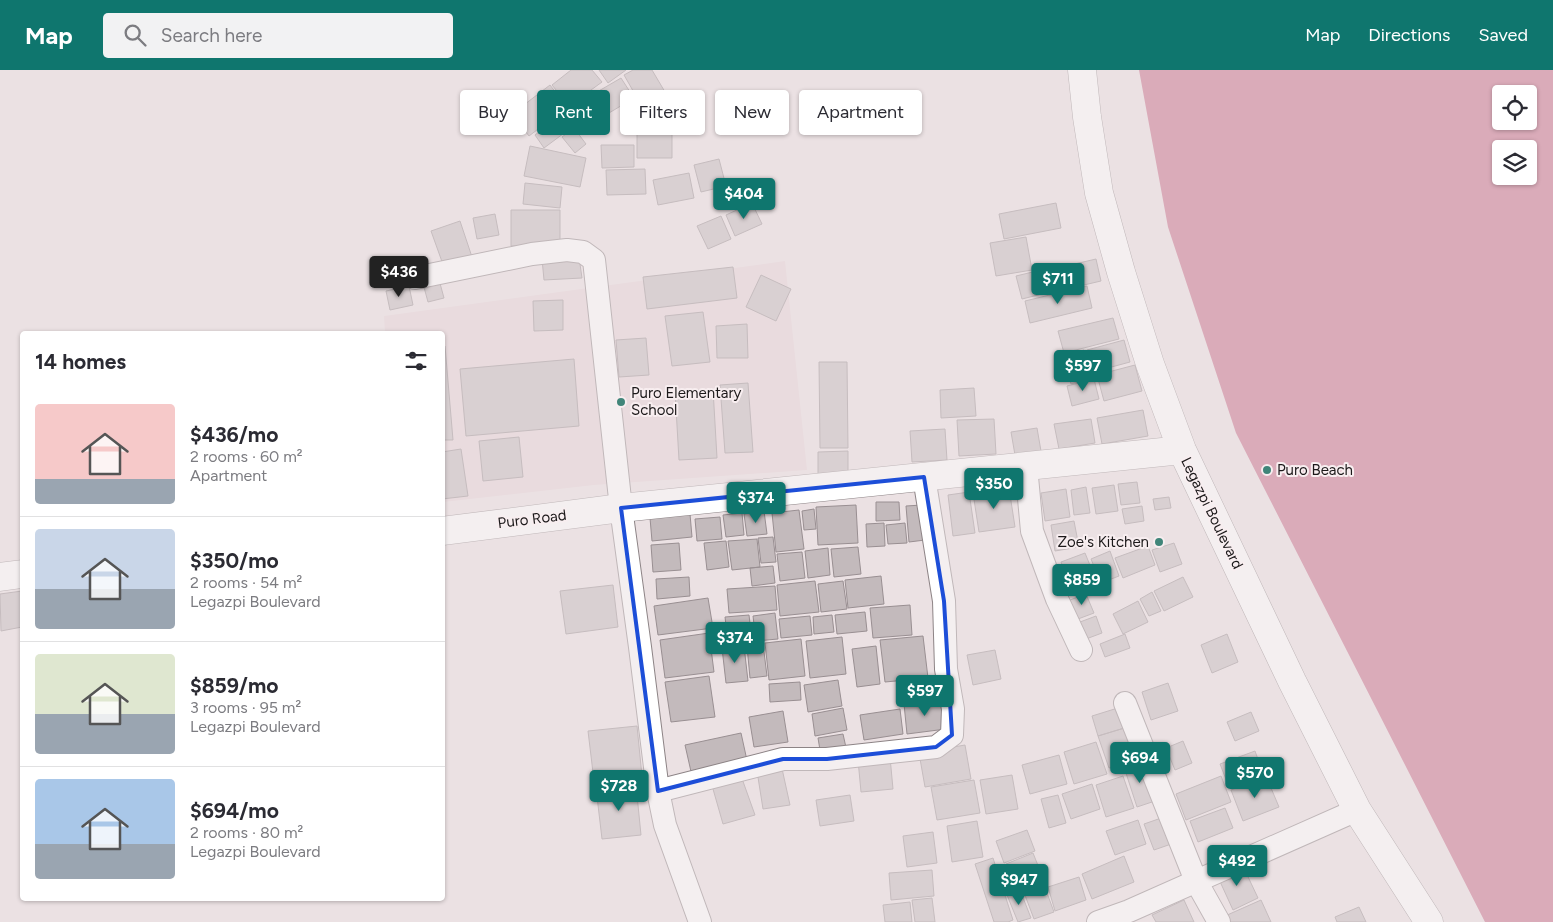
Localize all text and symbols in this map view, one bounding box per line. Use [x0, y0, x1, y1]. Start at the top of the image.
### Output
search box [103, 13, 453, 58]
text: Map [25, 21, 73, 50]
icon: search [121, 21, 149, 49]
text: Search here [161, 24, 262, 47]
text: Map [1305, 24, 1340, 46]
text: Directions [1368, 24, 1450, 46]
text: Saved [1478, 24, 1528, 46]
map controls [1492, 85, 1537, 185]
button: locate [1492, 85, 1537, 130]
chip: Buy [460, 90, 527, 135]
chip: Rent [537, 90, 610, 135]
chip: Filters [620, 90, 705, 135]
chip: New [715, 90, 789, 135]
chip: Apartment [799, 90, 922, 135]
button: layers [1492, 140, 1537, 185]
pin: $404 [714, 178, 774, 220]
text: $404 [724, 184, 764, 203]
pin: $436 [369, 256, 429, 298]
text: $436 [380, 262, 418, 281]
pin: $711 [1028, 262, 1088, 305]
text: $711 [1042, 269, 1074, 288]
icon: filters [402, 347, 430, 375]
text: 14 homes [35, 349, 126, 374]
pin: $597 [1053, 350, 1113, 392]
text: $597 [1065, 356, 1101, 375]
place label: Puro Elementary School [631, 384, 742, 419]
marker: Puro Elementary School [615, 396, 627, 408]
text: $436/mo [190, 422, 278, 447]
icon: home [75, 424, 135, 484]
text: 2 rooms · 60 m² [190, 447, 303, 466]
street label: Legazpi Boulevard [1177, 454, 1247, 572]
place label: Puro Beach [1277, 461, 1353, 479]
marker: Puro Beach [1261, 464, 1273, 476]
text: Apartment [190, 466, 267, 485]
pin: $350 [964, 468, 1024, 510]
text: $350 [975, 474, 1013, 493]
pin: $374 [726, 482, 786, 524]
text: $374 [738, 488, 774, 507]
street label: Puro Road [497, 506, 567, 532]
place label: Zoe's Kitchen [1057, 533, 1149, 551]
marker: Zoe's Kitchen [1153, 536, 1165, 548]
text: $350/mo [190, 548, 279, 573]
icon: home [75, 549, 135, 609]
pin: $859 [1052, 564, 1112, 606]
text: $859 [1063, 570, 1101, 589]
text: 2 rooms · 54 m² [190, 573, 302, 592]
text: Legazpi Boulevard [190, 592, 321, 611]
pin: $374 [705, 622, 765, 664]
text: $374 [717, 628, 753, 647]
text: $859/mo [190, 673, 278, 698]
icon: home [75, 674, 135, 734]
pin: $597 [895, 674, 955, 717]
text: $597 [907, 681, 943, 700]
text: 3 rooms · 95 m² [190, 698, 301, 717]
text: Legazpi Boulevard [190, 717, 321, 736]
pin: $694 [1110, 742, 1170, 784]
text: $694 [1121, 748, 1159, 767]
pin: $570 [1225, 756, 1285, 799]
text: $570 [1236, 763, 1274, 782]
pin: $728 [589, 770, 649, 812]
text: $728 [601, 776, 637, 795]
text: $694/mo [190, 798, 279, 823]
icon: home [75, 799, 135, 859]
text: 2 rooms · 80 m² [190, 823, 303, 842]
text: Legazpi Boulevard [190, 842, 321, 861]
pin: $492 [1207, 844, 1267, 887]
text: $492 [1218, 851, 1256, 870]
pin: $947 [989, 864, 1049, 906]
text: $947 [1000, 870, 1038, 889]

